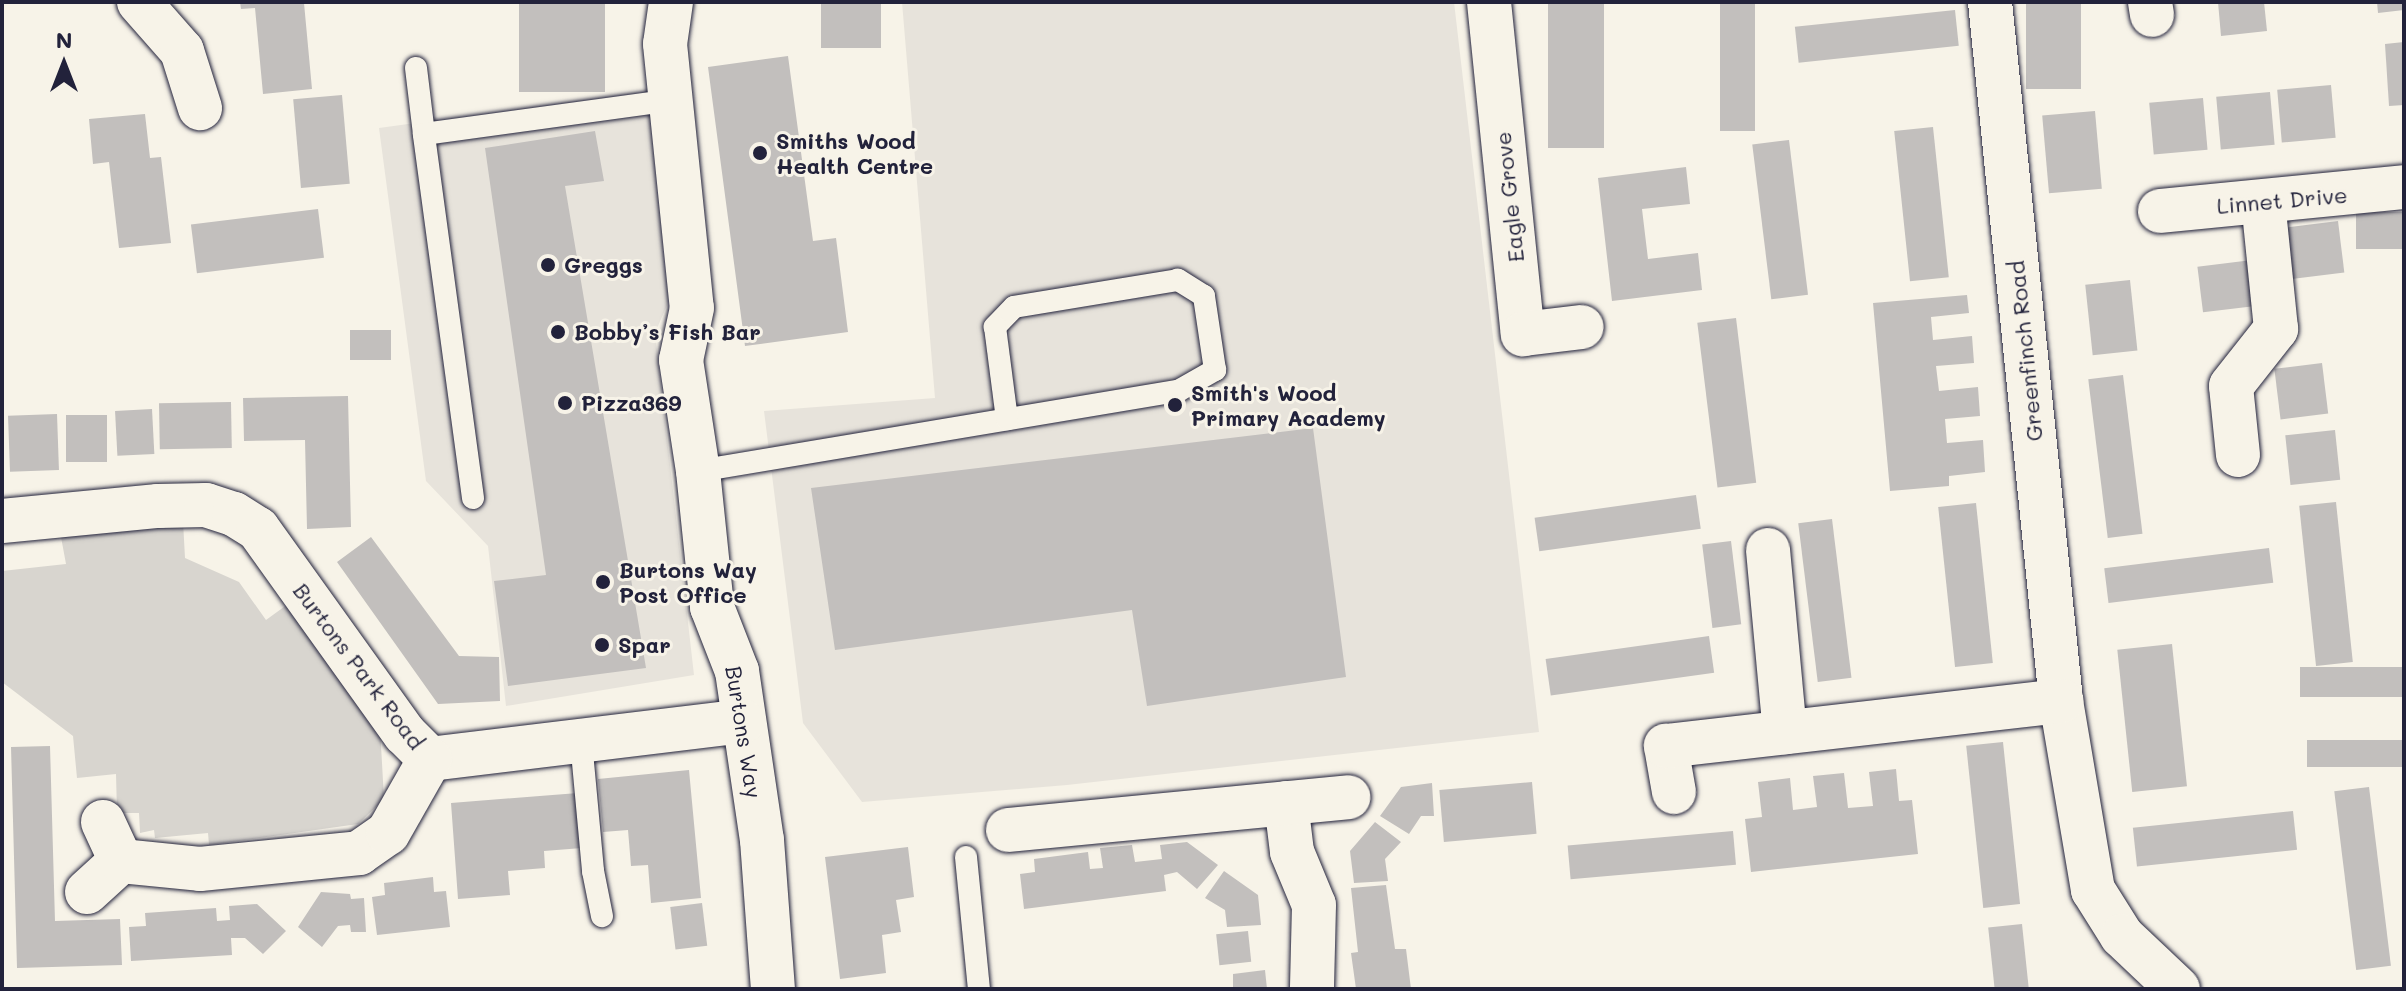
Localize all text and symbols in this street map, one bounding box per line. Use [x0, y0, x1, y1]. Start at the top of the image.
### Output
north arrow [24, 24, 104, 104]
text: N [56, 25, 72, 54]
place label: Smiths Wood Health Centre [776, 127, 933, 178]
street label: Eagle Grove [1489, 131, 1529, 263]
marker: Smiths Wood Health Centre [751, 144, 769, 162]
street label: Linnet Drive [2216, 181, 2348, 219]
place label: Greggs [564, 252, 643, 278]
marker: Greggs [539, 256, 557, 274]
street label: Greenfinch Road [2002, 259, 2048, 443]
place label: Bobby’s Fish Bar [574, 319, 761, 345]
marker: Bobby’s Fish Bar [549, 323, 567, 341]
place label: Smith's Wood Primary Academy [1191, 379, 1386, 430]
place label: Pizza369 [581, 390, 682, 416]
marker: Pizza369 [556, 394, 574, 412]
marker: Smith's Wood Primary Academy [1166, 396, 1184, 414]
place label: Burtons Way Post Office [619, 556, 757, 608]
marker: Burtons Way Post Office [594, 573, 612, 591]
street label: Burtons Park Road [288, 578, 430, 754]
place label: Spar [618, 632, 671, 658]
marker: Spar [593, 636, 611, 654]
street label: Burtons Way [720, 664, 768, 800]

